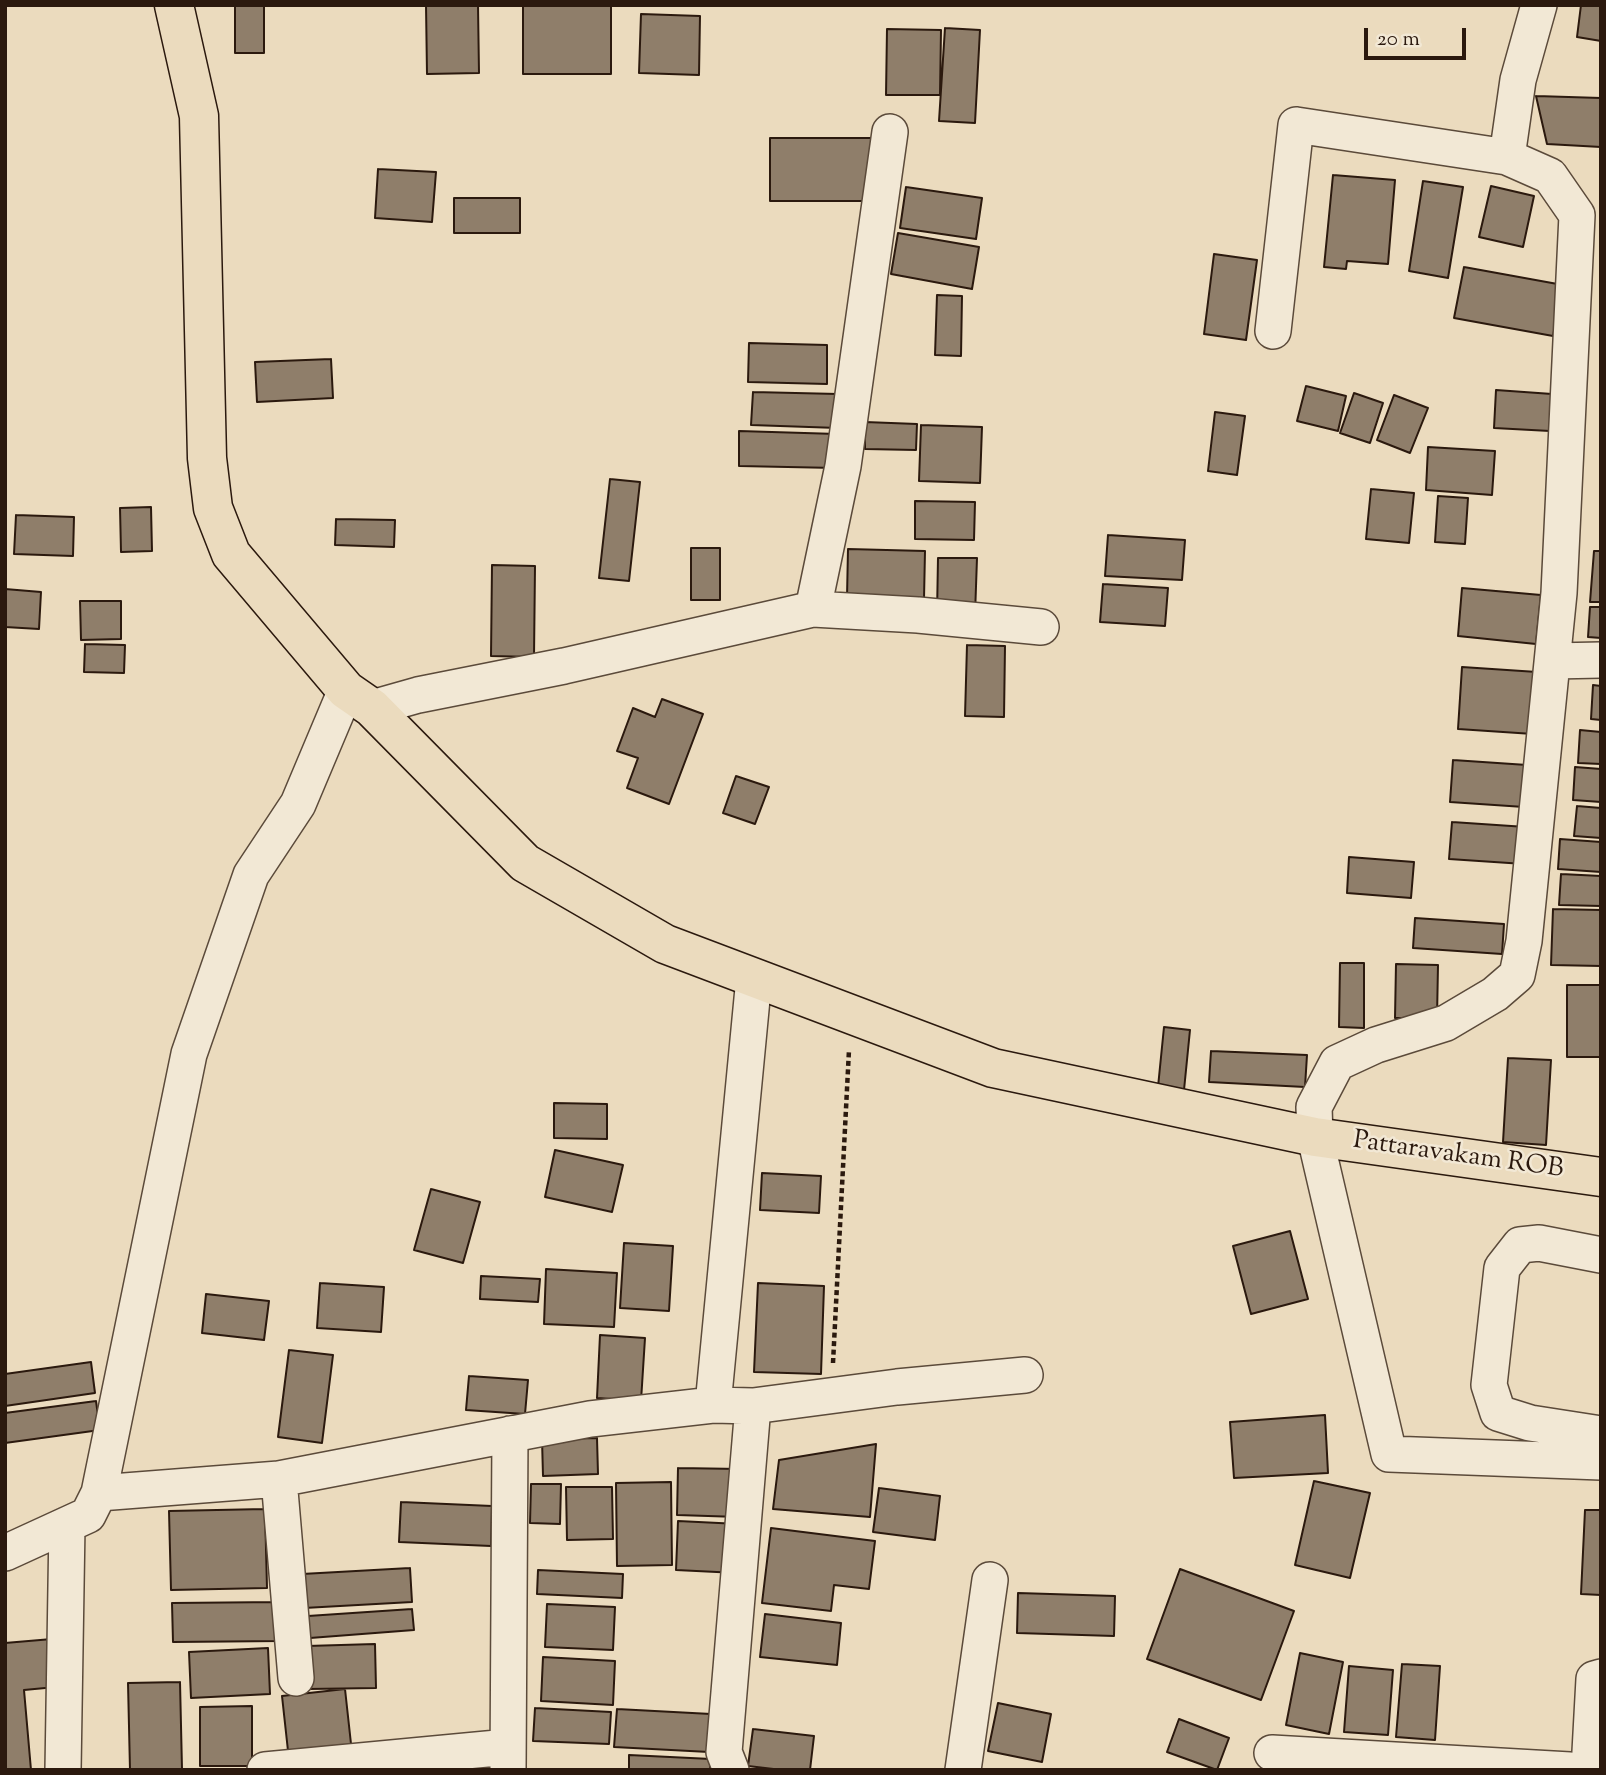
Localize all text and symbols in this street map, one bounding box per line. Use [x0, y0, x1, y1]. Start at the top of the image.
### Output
scale bar [1368, 14, 1470, 58]
text: 20 m [1377, 25, 1420, 55]
street label: Pattaravakam ROB [1351, 1127, 1565, 1187]

